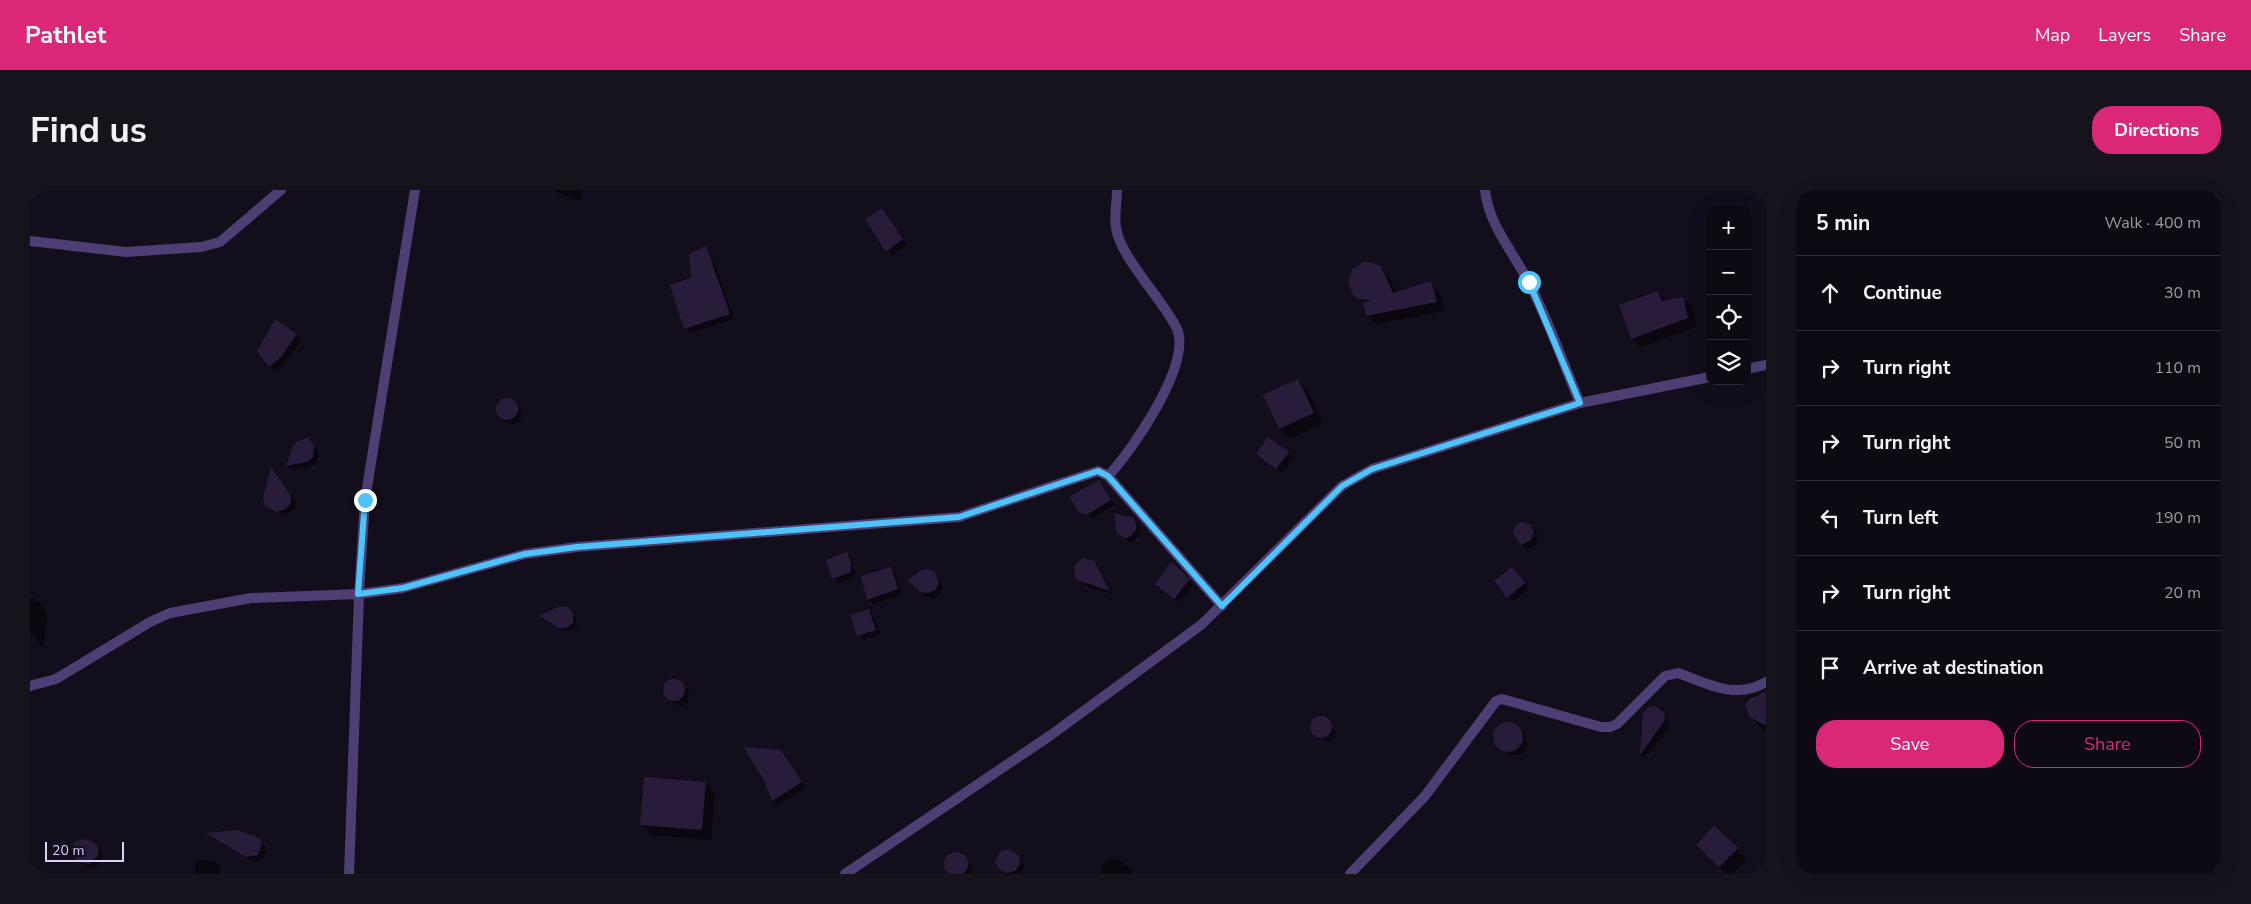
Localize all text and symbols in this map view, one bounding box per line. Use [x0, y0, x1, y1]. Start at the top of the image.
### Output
text: Pathlet [25, 19, 106, 51]
text: Map [2035, 23, 2070, 47]
text: Layers [2098, 23, 2151, 47]
text: Share [2179, 23, 2226, 47]
button: Directions [2092, 106, 2221, 154]
text: Find us [30, 107, 147, 154]
map controls [1706, 205, 1751, 385]
button: + [1706, 205, 1751, 250]
text: 5 min [1816, 209, 1870, 237]
text: Walk · 400 m [2105, 212, 2201, 234]
button: − [1706, 250, 1751, 295]
route start [1518, 271, 1541, 294]
icon: ahead [1816, 279, 1844, 307]
text: Continue [1863, 280, 1942, 306]
text: 30 m [2164, 282, 2201, 304]
button: locate [1706, 295, 1751, 340]
button: layers [1706, 340, 1751, 385]
icon: right [1816, 354, 1844, 382]
text: Turn right [1863, 355, 1950, 381]
text: 110 m [2154, 357, 2201, 379]
icon: right [1816, 429, 1844, 457]
text: Turn right [1863, 430, 1950, 456]
text: 50 m [2164, 432, 2201, 454]
route end [354, 489, 377, 512]
icon: left [1816, 504, 1844, 532]
text: Turn left [1863, 505, 1938, 531]
text: 190 m [2154, 507, 2201, 529]
icon: right [1816, 579, 1844, 607]
text: Turn right [1863, 580, 1950, 606]
text: 20 m [2164, 582, 2201, 604]
icon: arrive [1816, 654, 1844, 682]
text: Arrive at destination [1863, 655, 2044, 681]
button: Save [1816, 720, 2004, 768]
button: Share [2014, 720, 2201, 768]
scale bar [45, 839, 124, 862]
text: 20 m [52, 841, 84, 860]

